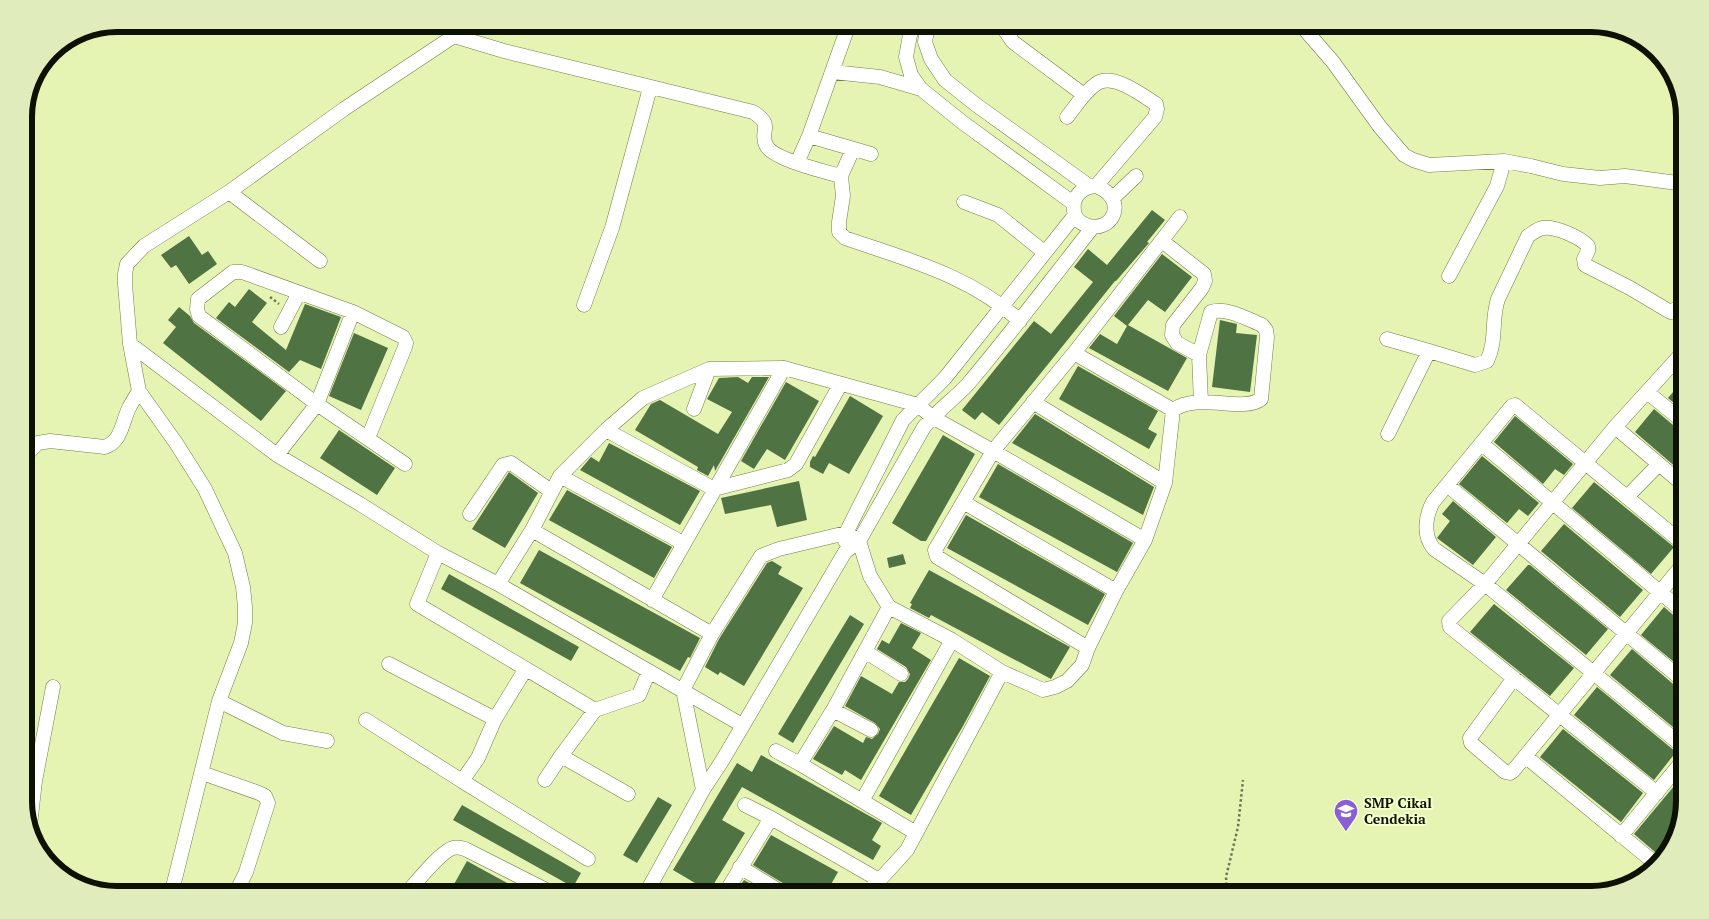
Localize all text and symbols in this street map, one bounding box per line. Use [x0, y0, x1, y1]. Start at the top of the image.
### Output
place label: SMP Cikal Cendekia [1364, 793, 1432, 828]
school or university icon: SMP Cikal Cendekia [1333, 798, 1359, 832]

